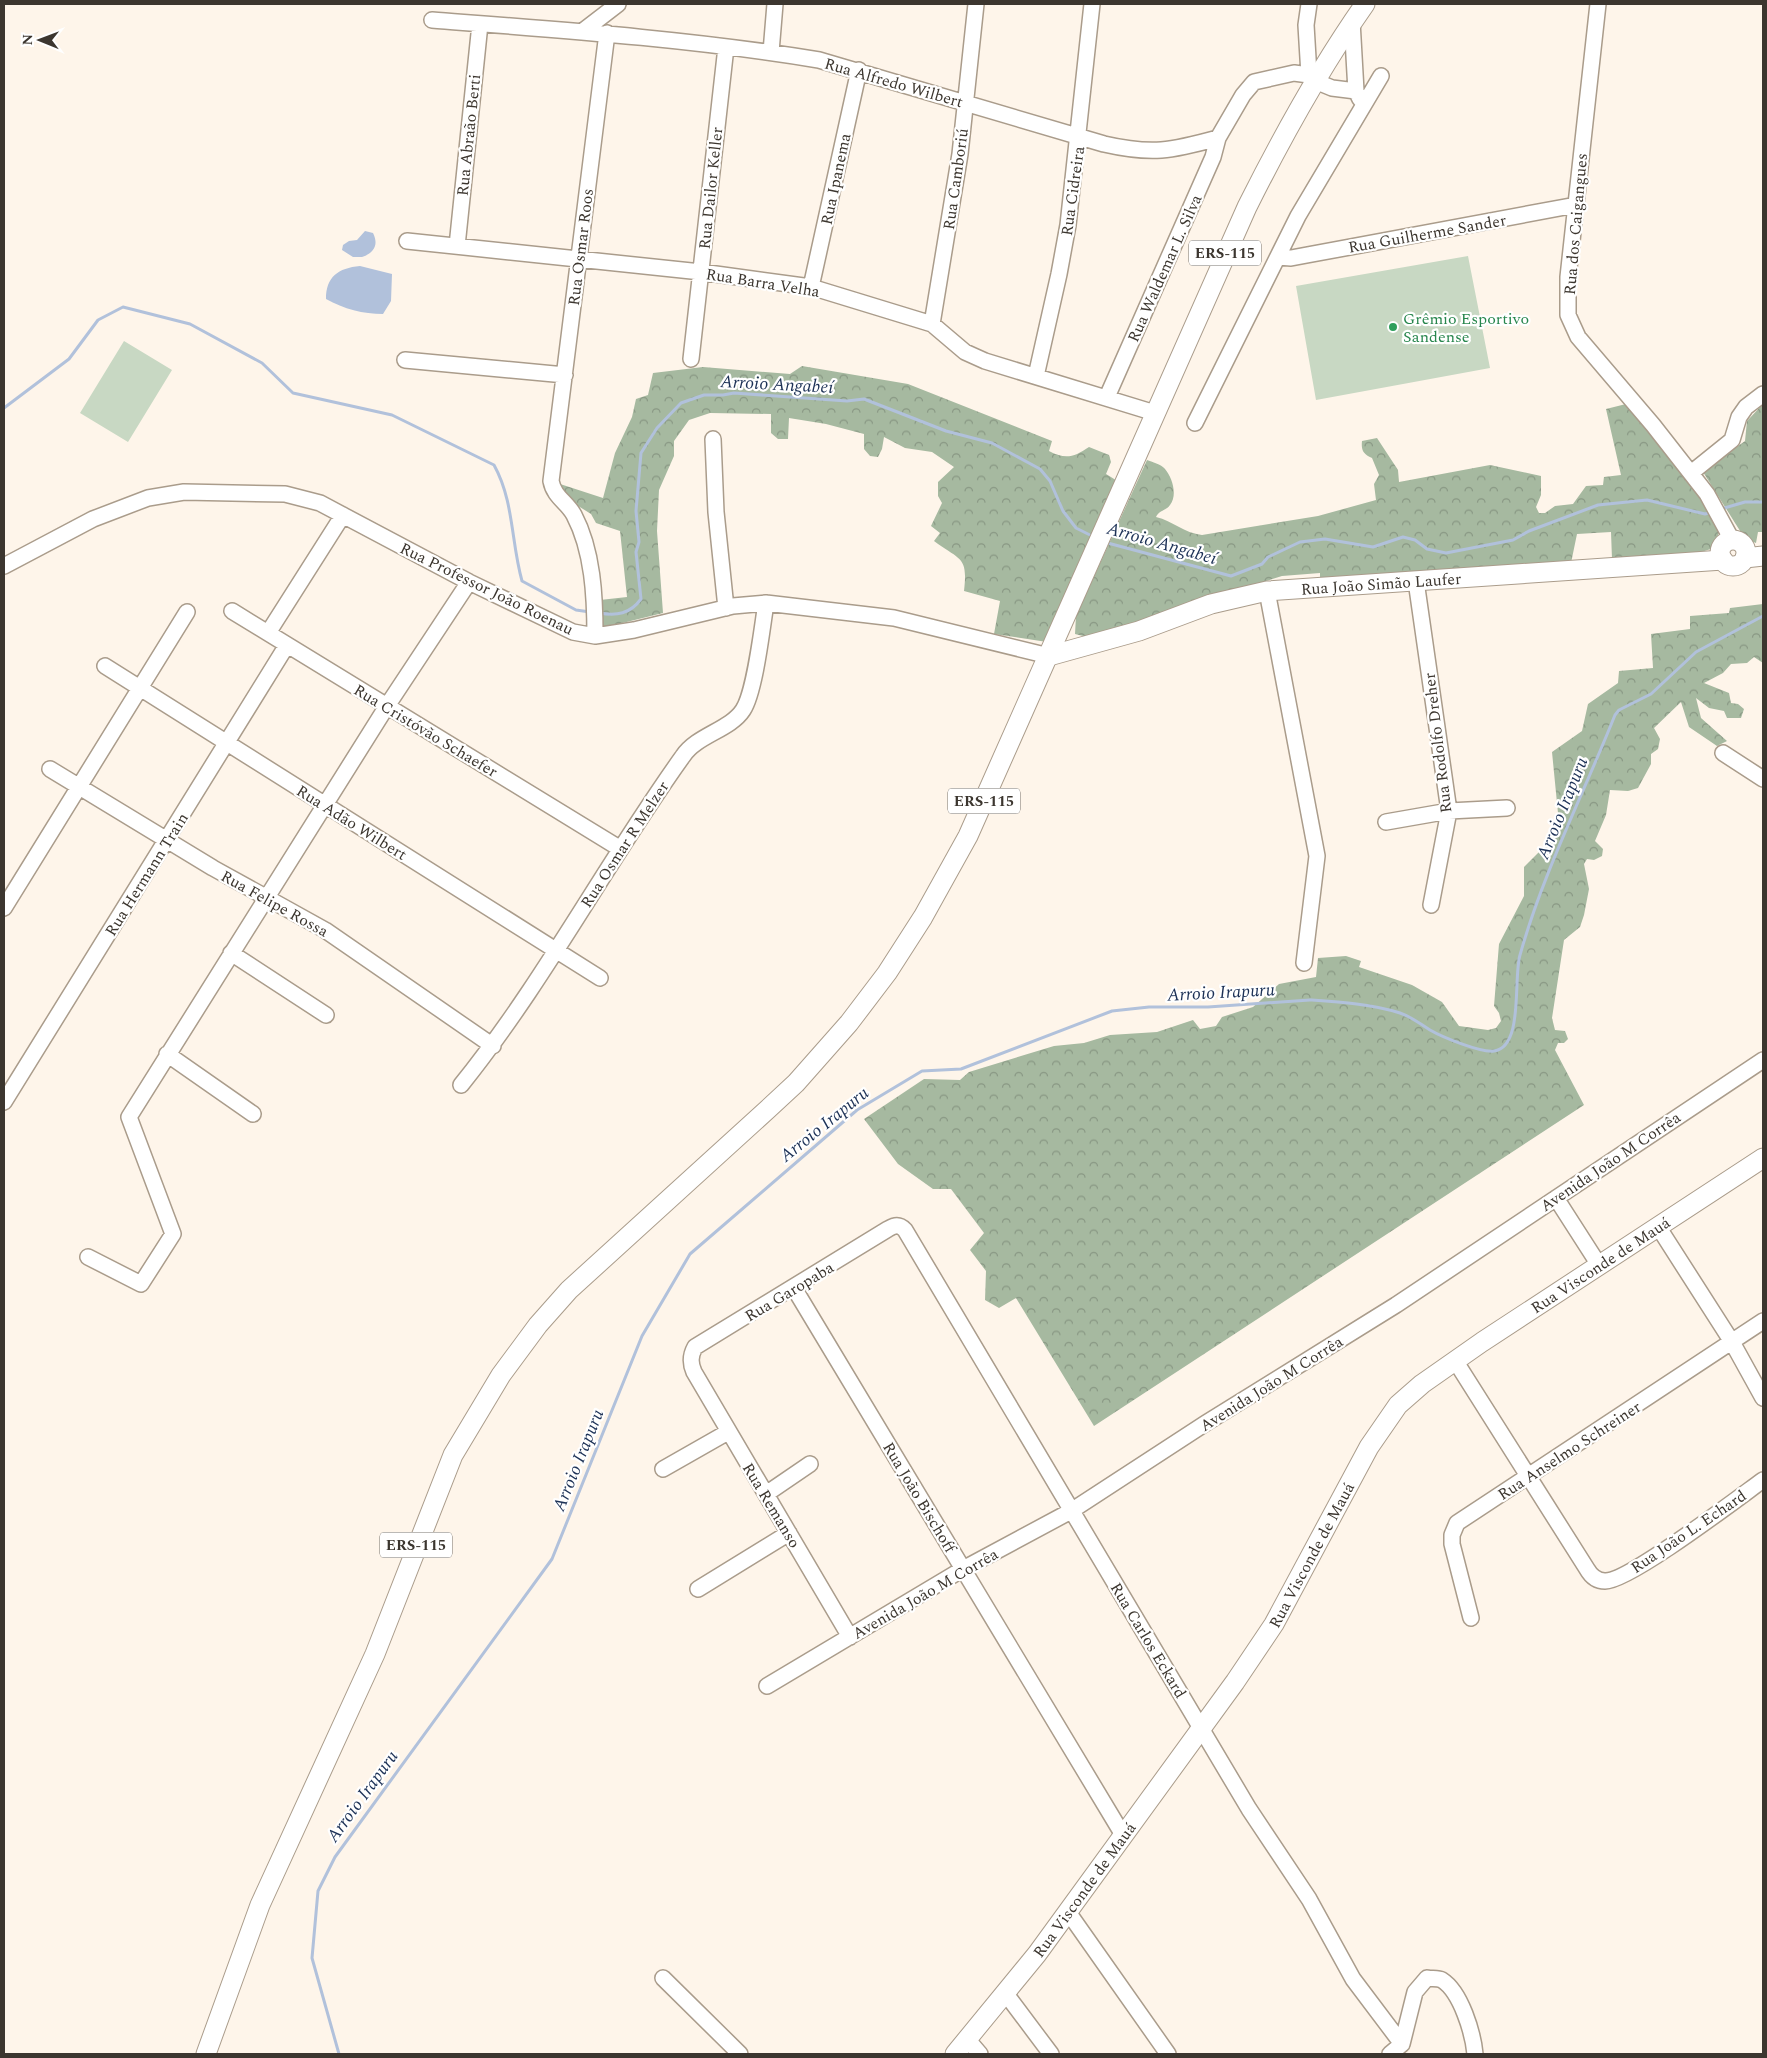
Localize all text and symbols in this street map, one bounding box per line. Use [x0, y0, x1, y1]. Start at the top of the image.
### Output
north arrow [15, 15, 65, 65]
text: N [17, 34, 38, 46]
street label: Rua Alfredo Wilbert [822, 52, 966, 114]
street label: Rua Abraão Berti [451, 73, 487, 197]
street label: Rua Dailor Keller [693, 126, 729, 250]
street label: Rua Camboriú [937, 127, 975, 232]
street label: Rua Ipanema [815, 131, 857, 227]
street label: Rua Cidreira [1055, 145, 1091, 238]
street label: Rua dos Caigangues [1558, 152, 1594, 296]
street label: Rua Osmar Roos [562, 187, 600, 307]
street label: Rua Waldemar L. Silva [1121, 190, 1208, 346]
street label: Rua Guilherme Sander [1346, 208, 1508, 260]
road number: ERS-115 [1189, 240, 1261, 266]
street label: Rua Barra Velha [704, 262, 822, 304]
place label: Grêmio Esportivo Sandense [1403, 307, 1529, 349]
marker: Grêmio Esportivo Sandense [1387, 321, 1399, 333]
water label: Arroio Angabeí [719, 368, 836, 401]
water label: Arroio Angabeí [1103, 515, 1222, 573]
street label: Rua Professor João Roenau [396, 536, 577, 641]
street label: Rua João Simão Laufer [1300, 567, 1462, 602]
street label: Rua Rodolfo Dreher [1417, 671, 1458, 814]
street label: Rua Cristóvão Schaefer [349, 678, 502, 783]
water label: Arroio Irapuru [1529, 753, 1595, 864]
street label: Rua Osmar R Melzer [575, 776, 675, 913]
street label: Rua Adão Wilbert [291, 779, 412, 867]
road number: ERS-115 [948, 788, 1020, 814]
street label: Rua Hermann Train [99, 808, 195, 941]
street label: Rua Felipe Rossa [216, 864, 333, 943]
water label: Arroio Irapuru [1165, 976, 1276, 1009]
water label: Arroio Irapuru [773, 1080, 875, 1169]
street label: Avenida João M Corrêa [1536, 1106, 1686, 1218]
street label: Rua Visconde de Mauá [1526, 1211, 1675, 1320]
street label: Rua Garopaba [740, 1256, 839, 1328]
street label: Avenida João M Corrêa [1195, 1330, 1348, 1438]
street label: Rua Anselmo Schreiner [1493, 1395, 1646, 1506]
water label: Arroio Irapuru [545, 1405, 611, 1516]
street label: Rua João Bischoff [877, 1438, 962, 1558]
street label: Rua Remanso [736, 1458, 806, 1553]
street label: Rua Visconde de Mauá [1263, 1478, 1361, 1633]
street label: Rua João L. Echard [1626, 1484, 1751, 1580]
road number: ERS-115 [380, 1532, 452, 1558]
street label: Avenida João M Corrêa [848, 1542, 1003, 1645]
street label: Rua Carlos Eckard [1104, 1578, 1192, 1703]
water label: Arroio Irapuru [319, 1744, 405, 1849]
street label: Rua Visconde de Mauá [1027, 1817, 1142, 1963]

